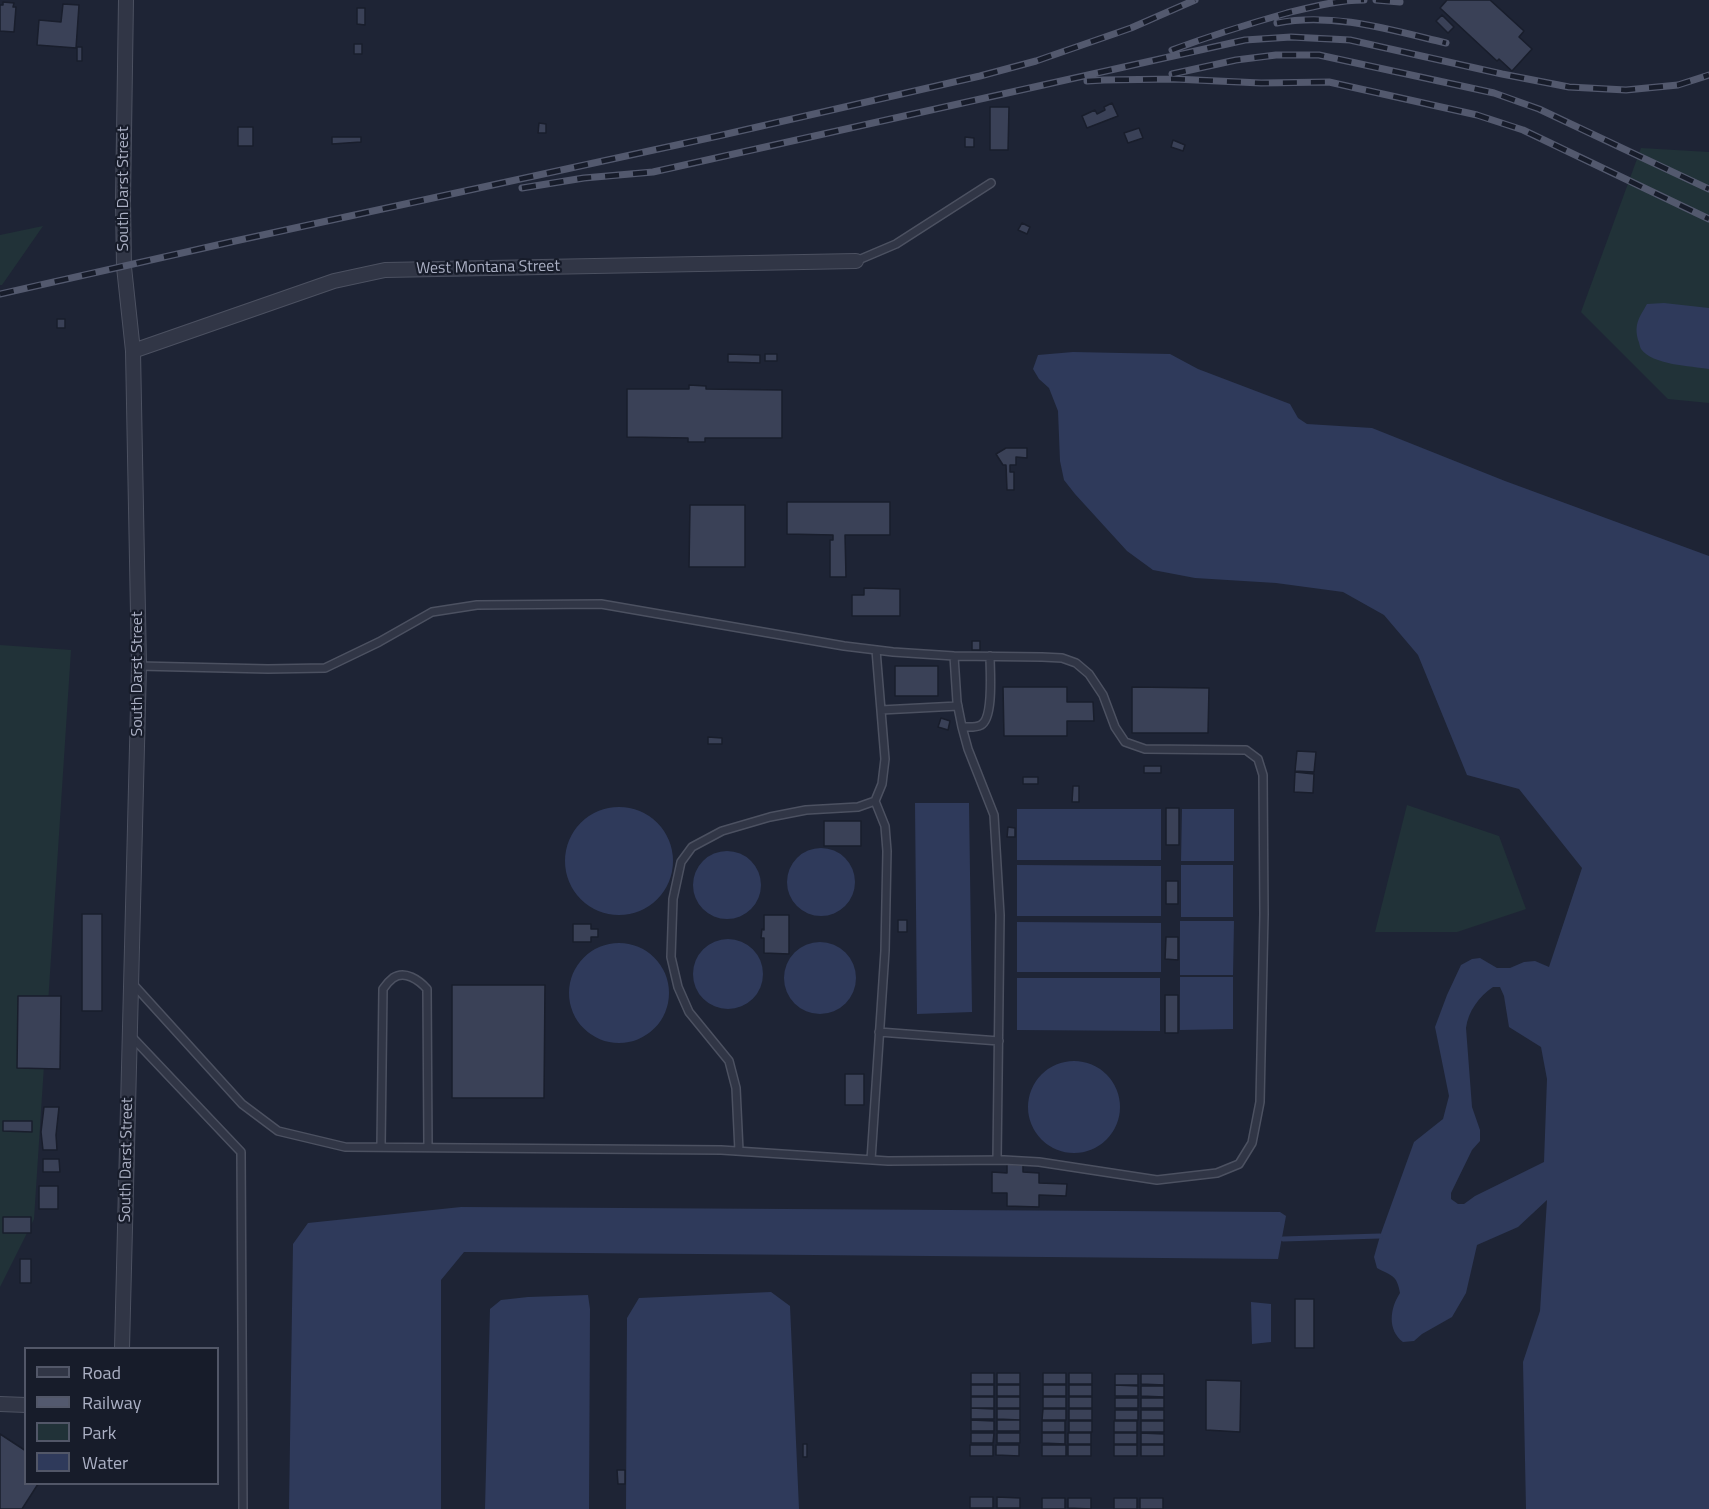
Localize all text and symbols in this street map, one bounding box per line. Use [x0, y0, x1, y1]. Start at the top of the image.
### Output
street label: South Darst Street [114, 126, 134, 252]
street label: West Montana Street [416, 257, 560, 279]
street label: South Darst Street [128, 611, 148, 737]
street label: South Darst Street [116, 1097, 138, 1223]
legend [24, 1347, 219, 1485]
text: Road [82, 1359, 121, 1386]
text: Railway [82, 1389, 141, 1416]
text: Park [82, 1419, 116, 1446]
text: Water [82, 1449, 128, 1476]

